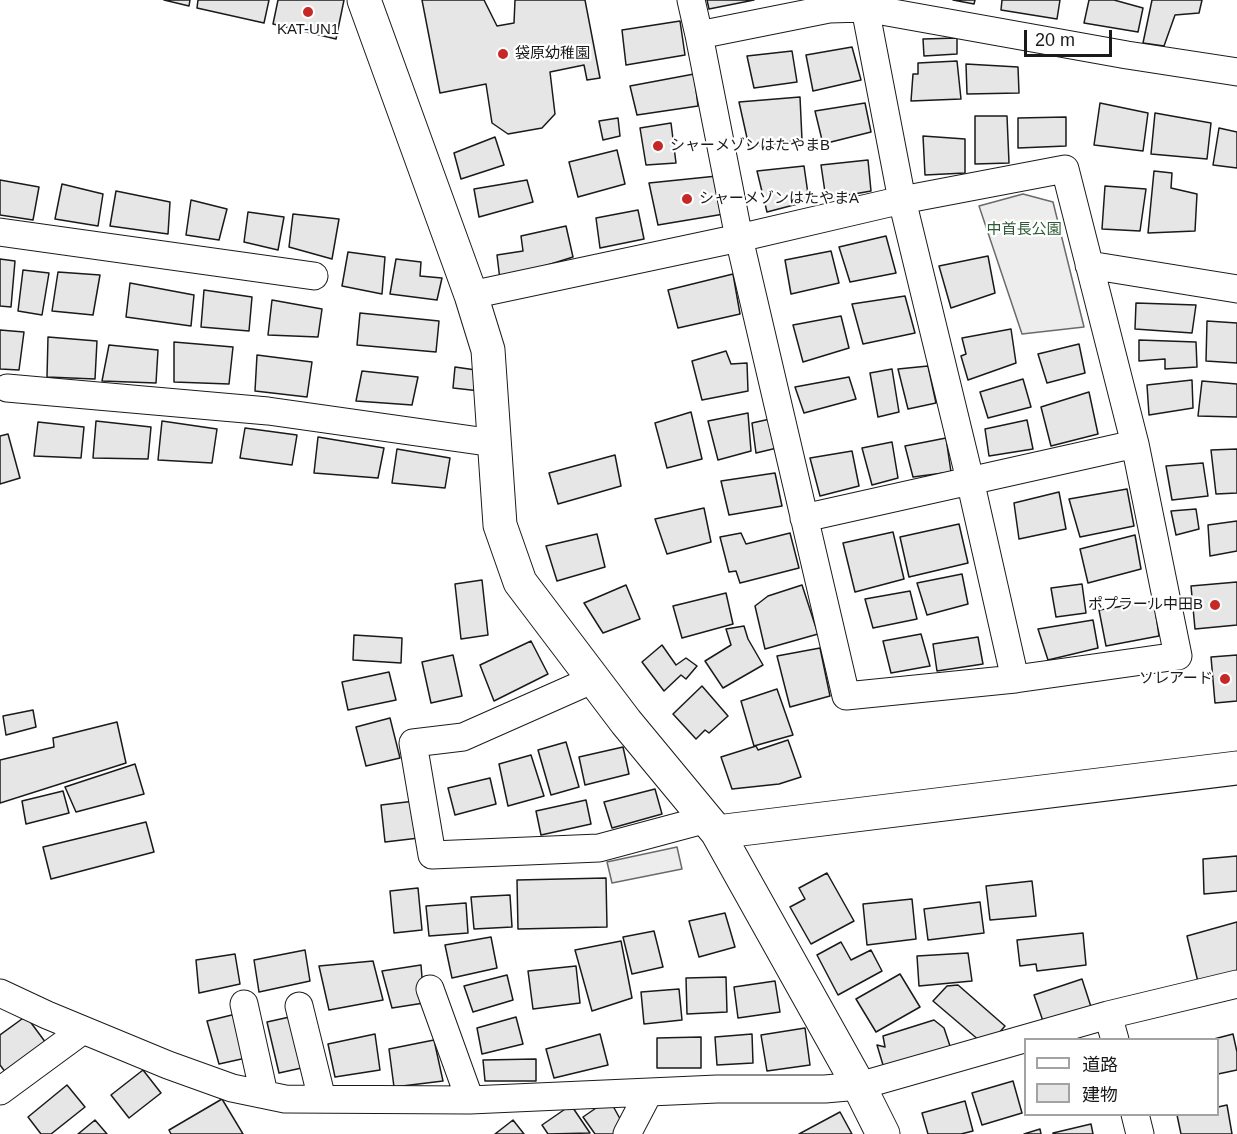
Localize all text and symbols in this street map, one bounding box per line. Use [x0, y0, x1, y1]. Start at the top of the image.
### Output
marker: KAT-UN1 [301, 5, 315, 19]
scale bar [1027, 18, 1116, 56]
place label: KAT-UN1 [277, 21, 339, 39]
text: 20 m [1035, 30, 1075, 50]
place label: 袋原幼稚園 [515, 45, 590, 63]
marker: 袋原幼稚園 [496, 47, 510, 61]
place label: シャーメゾンはたやまB [670, 137, 830, 155]
marker: シャーメゾンはたやまB [651, 139, 665, 153]
place label: シャーメゾンはたやまA [699, 190, 859, 208]
marker: シャーメゾンはたやまA [680, 192, 694, 206]
park label: 中首長公園 [987, 221, 1061, 239]
place label: ポプラール中田B [1088, 596, 1203, 614]
marker: ポプラール中田B [1208, 598, 1222, 612]
place label: ソレアード [1139, 670, 1213, 688]
marker: ソレアード [1218, 672, 1232, 686]
legend [1024, 1038, 1219, 1116]
text: 道路 [1082, 1055, 1118, 1075]
text: 建物 [1082, 1085, 1118, 1105]

